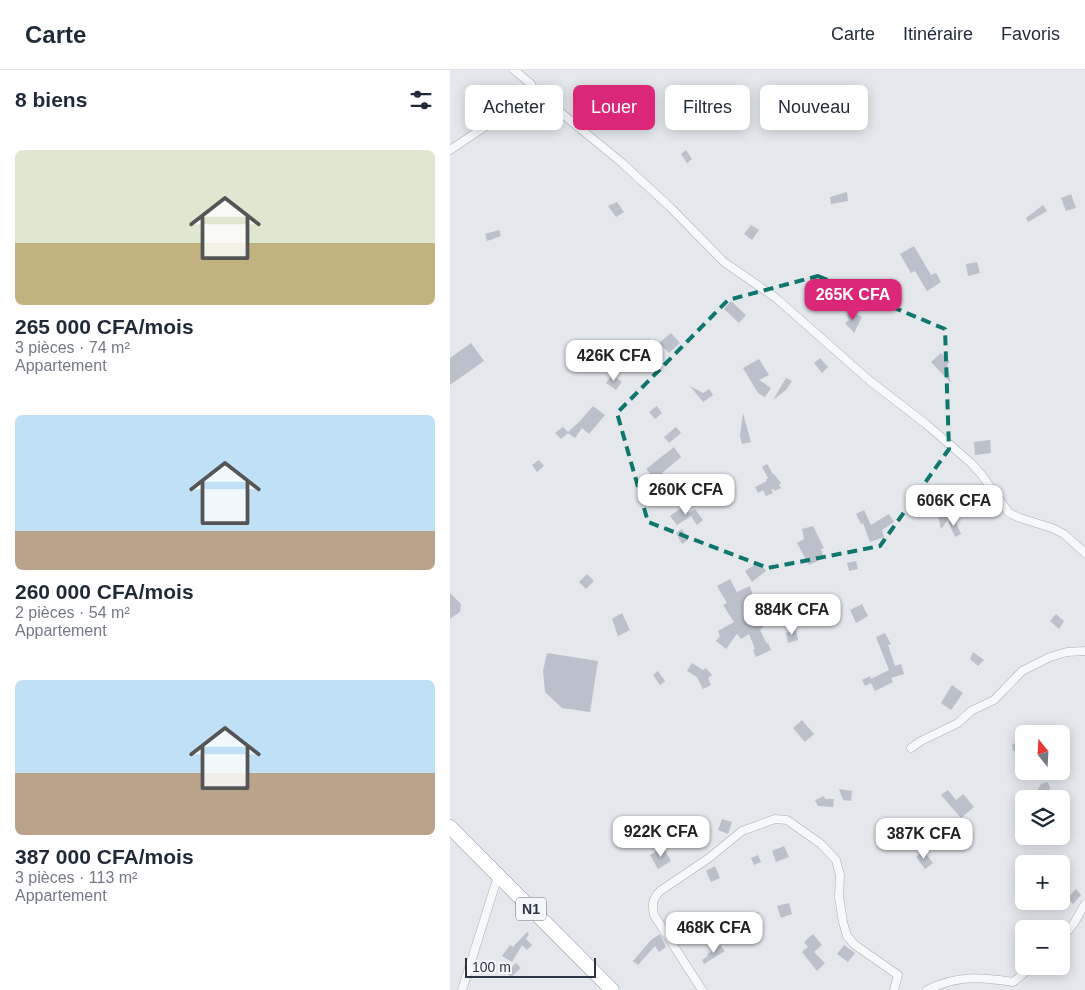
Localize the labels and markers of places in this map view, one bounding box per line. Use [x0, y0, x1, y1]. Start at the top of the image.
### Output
pin: 265K CFA [801, 278, 905, 321]
pin: 426K CFA [562, 340, 666, 382]
pin: 260K CFA [634, 474, 738, 516]
pin: 606K CFA [902, 484, 1006, 527]
pin: 884K CFA [740, 594, 844, 636]
pin: 922K CFA [609, 816, 713, 858]
pin: 387K CFA [872, 818, 976, 860]
pin: 468K CFA [662, 912, 766, 954]

